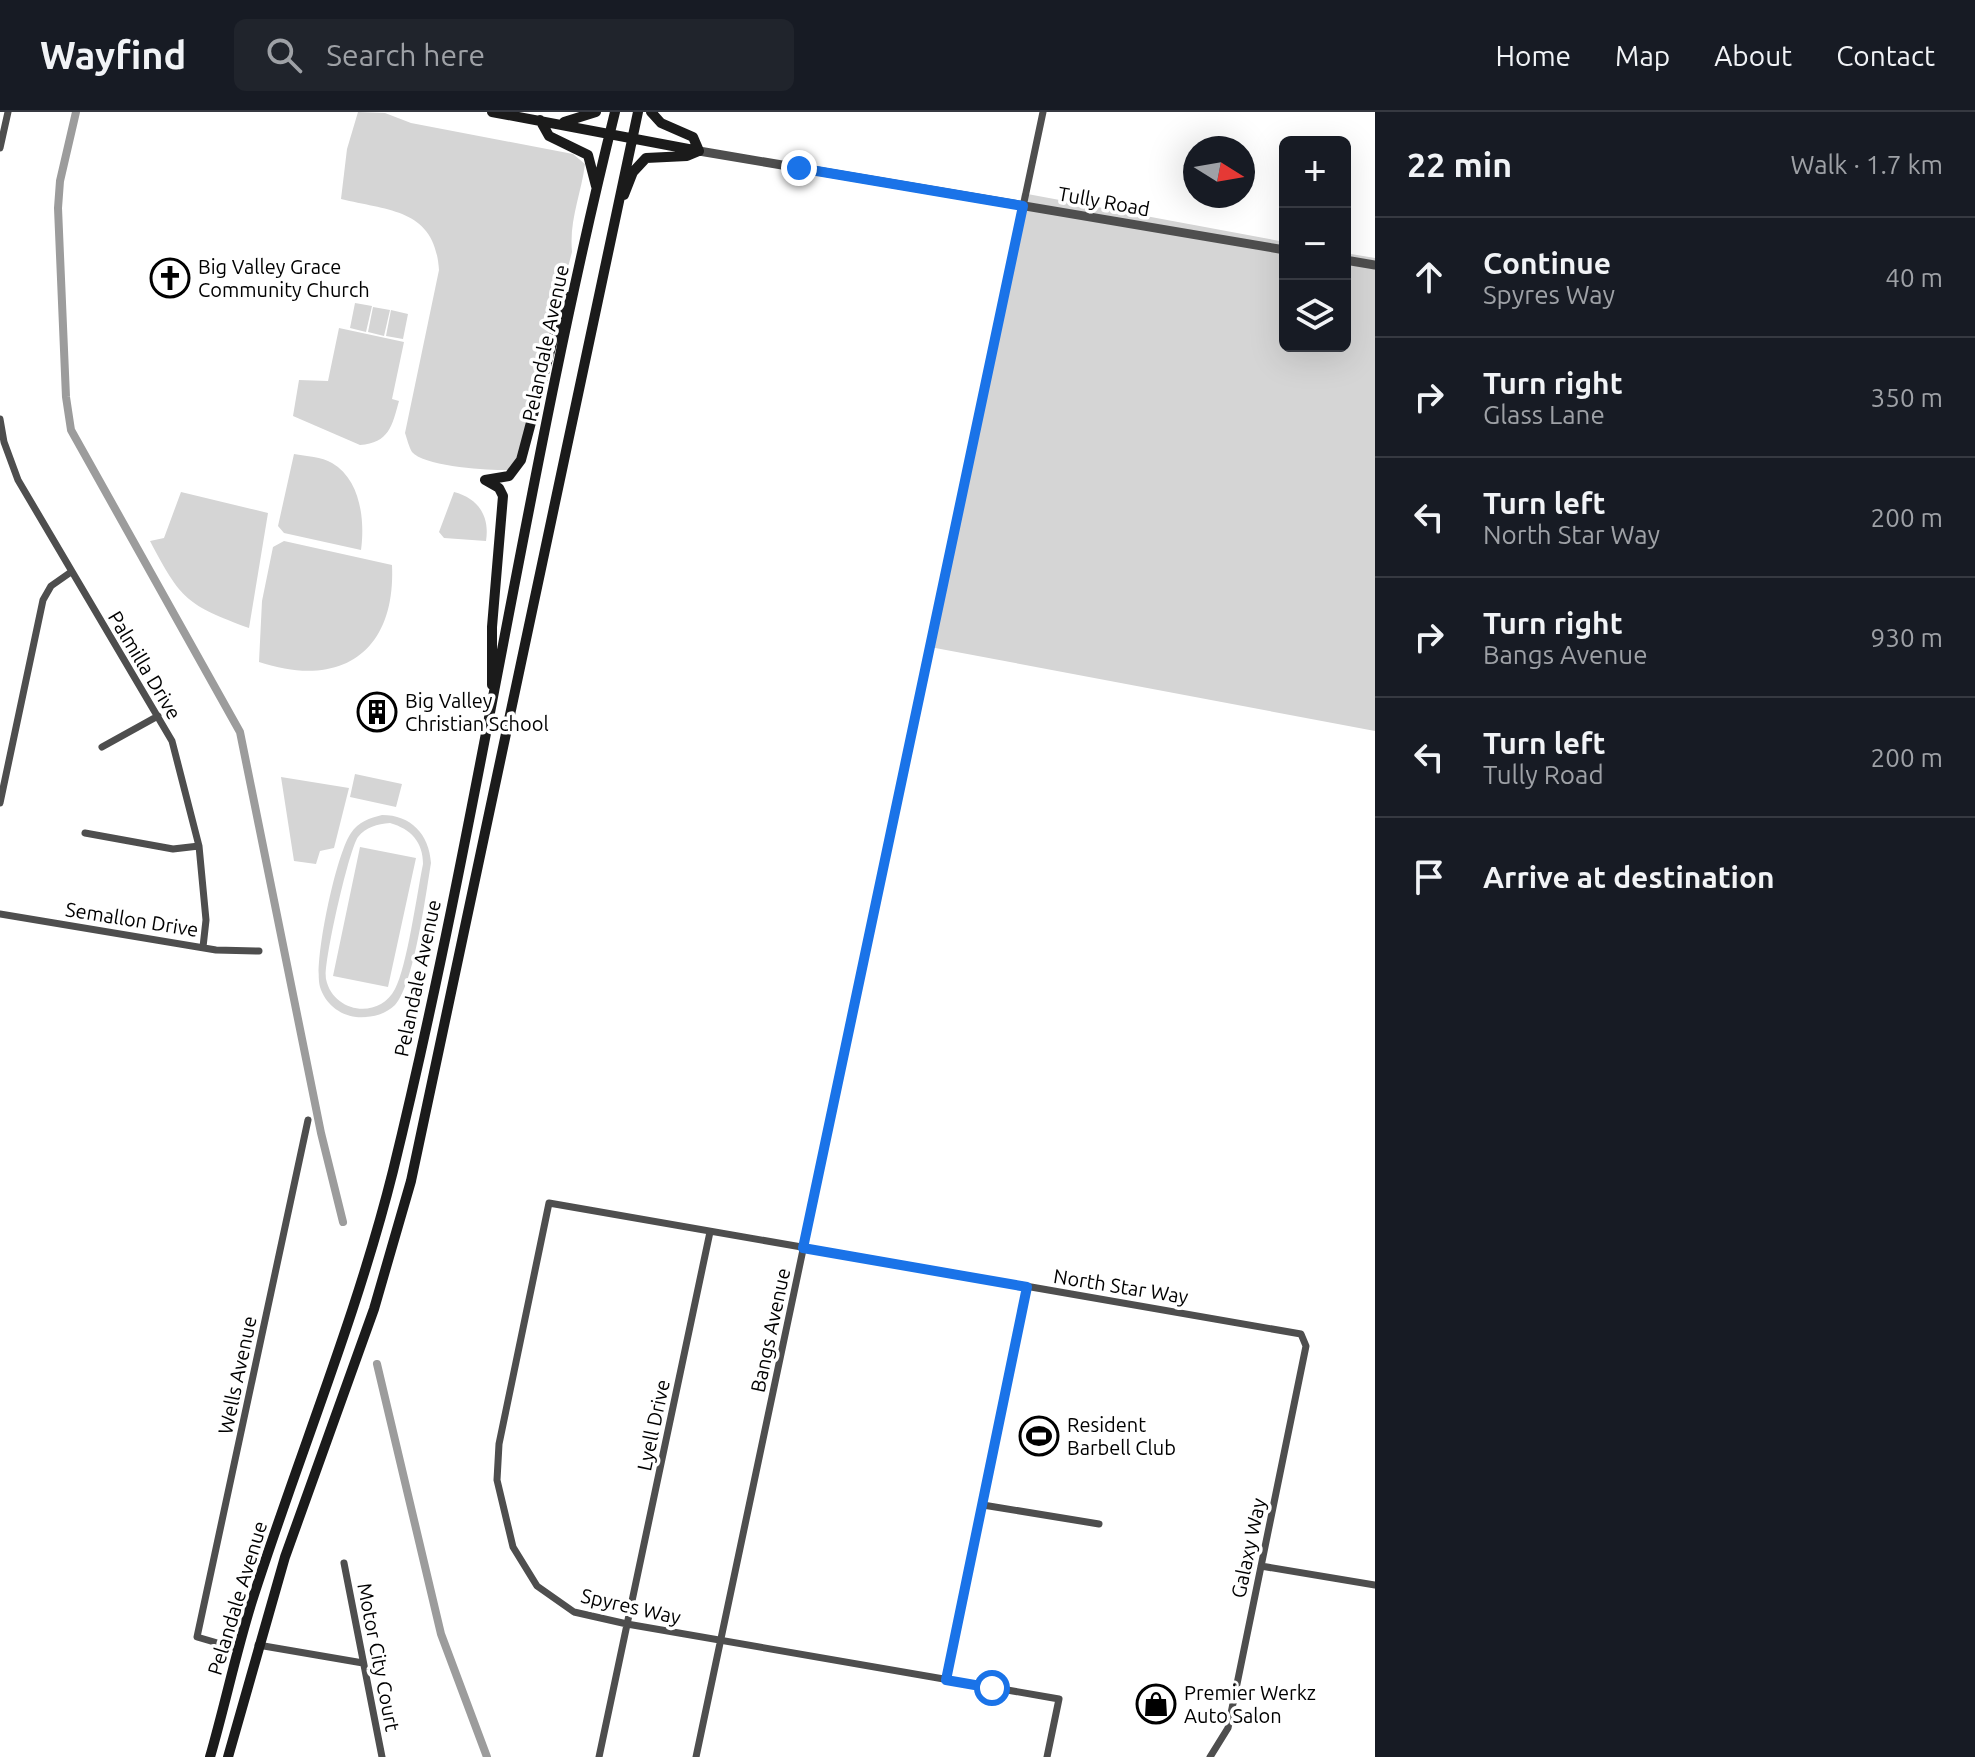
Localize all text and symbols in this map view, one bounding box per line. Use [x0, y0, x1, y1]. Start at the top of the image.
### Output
search box [234, 19, 794, 91]
icon: search [262, 33, 306, 77]
text: Wayfind [40, 34, 186, 76]
text: Search here [326, 38, 485, 72]
text: Home [1496, 40, 1571, 71]
text: Map [1615, 40, 1670, 71]
text: About [1714, 40, 1792, 71]
text: Contact [1836, 40, 1935, 71]
north arrow [1183, 136, 1255, 208]
map controls [1279, 136, 1351, 352]
button: + [1279, 136, 1351, 208]
text: 22 min [1407, 145, 1512, 183]
route end [781, 150, 817, 186]
text: Walk · 1.7 km [1791, 150, 1943, 179]
street label: Tully Road [1056, 182, 1152, 220]
button: − [1279, 208, 1351, 280]
text: Continue [1483, 246, 1611, 280]
place label: Big Valley Grace Community Church [198, 255, 370, 301]
icon: ahead [1407, 255, 1451, 299]
church icon: Big Valley Grace Community Church [149, 257, 191, 299]
street label: Pelandale Avenue [517, 262, 573, 424]
text: 40 m [1885, 263, 1943, 292]
button: layers [1279, 280, 1351, 352]
text: Spyres Way [1483, 280, 1615, 309]
text: Turn right [1483, 366, 1623, 400]
icon: right [1407, 375, 1451, 419]
text: 350 m [1871, 383, 1943, 412]
text: Glass Lane [1483, 400, 1605, 429]
text: Turn left [1483, 486, 1605, 520]
icon: left [1407, 495, 1451, 539]
text: 200 m [1871, 503, 1943, 532]
text: North Star Way [1483, 520, 1660, 549]
text: Turn right [1483, 606, 1623, 640]
street label: Palmilla Drive [104, 607, 186, 723]
icon: right [1407, 615, 1451, 659]
text: 930 m [1871, 623, 1943, 652]
text: Bangs Avenue [1483, 640, 1648, 669]
place label: Big Valley Christian School [405, 689, 549, 735]
building icon: Big Valley Christian School [356, 691, 398, 733]
text: Turn left [1483, 726, 1605, 760]
icon: left [1407, 735, 1451, 779]
text: 200 m [1871, 743, 1943, 772]
text: Tully Road [1483, 760, 1604, 789]
icon: arrive [1407, 855, 1451, 899]
text: Arrive at destination [1483, 860, 1775, 894]
street label: Semallon Drive [64, 897, 200, 941]
street label: Pelandale Avenue [389, 897, 445, 1059]
street label: North Star Way [1052, 1264, 1190, 1308]
street label: Bangs Avenue [746, 1266, 794, 1394]
street label: Wells Avenue [213, 1314, 261, 1436]
street label: Lyell Drive [632, 1377, 674, 1473]
place label: Resident Barbell Club [1067, 1413, 1176, 1459]
sports icon: Resident Barbell Club [1018, 1415, 1060, 1457]
street label: Galaxy Way [1226, 1496, 1270, 1600]
street label: Pelandale Avenue [203, 1518, 271, 1678]
street label: Motor City Court [353, 1581, 405, 1733]
street label: Spyres Way [579, 1583, 683, 1629]
route start [974, 1670, 1010, 1706]
place label: Premier Werkz Auto Salon [1184, 1681, 1316, 1727]
shop icon: Premier Werkz Auto Salon [1135, 1683, 1177, 1725]

